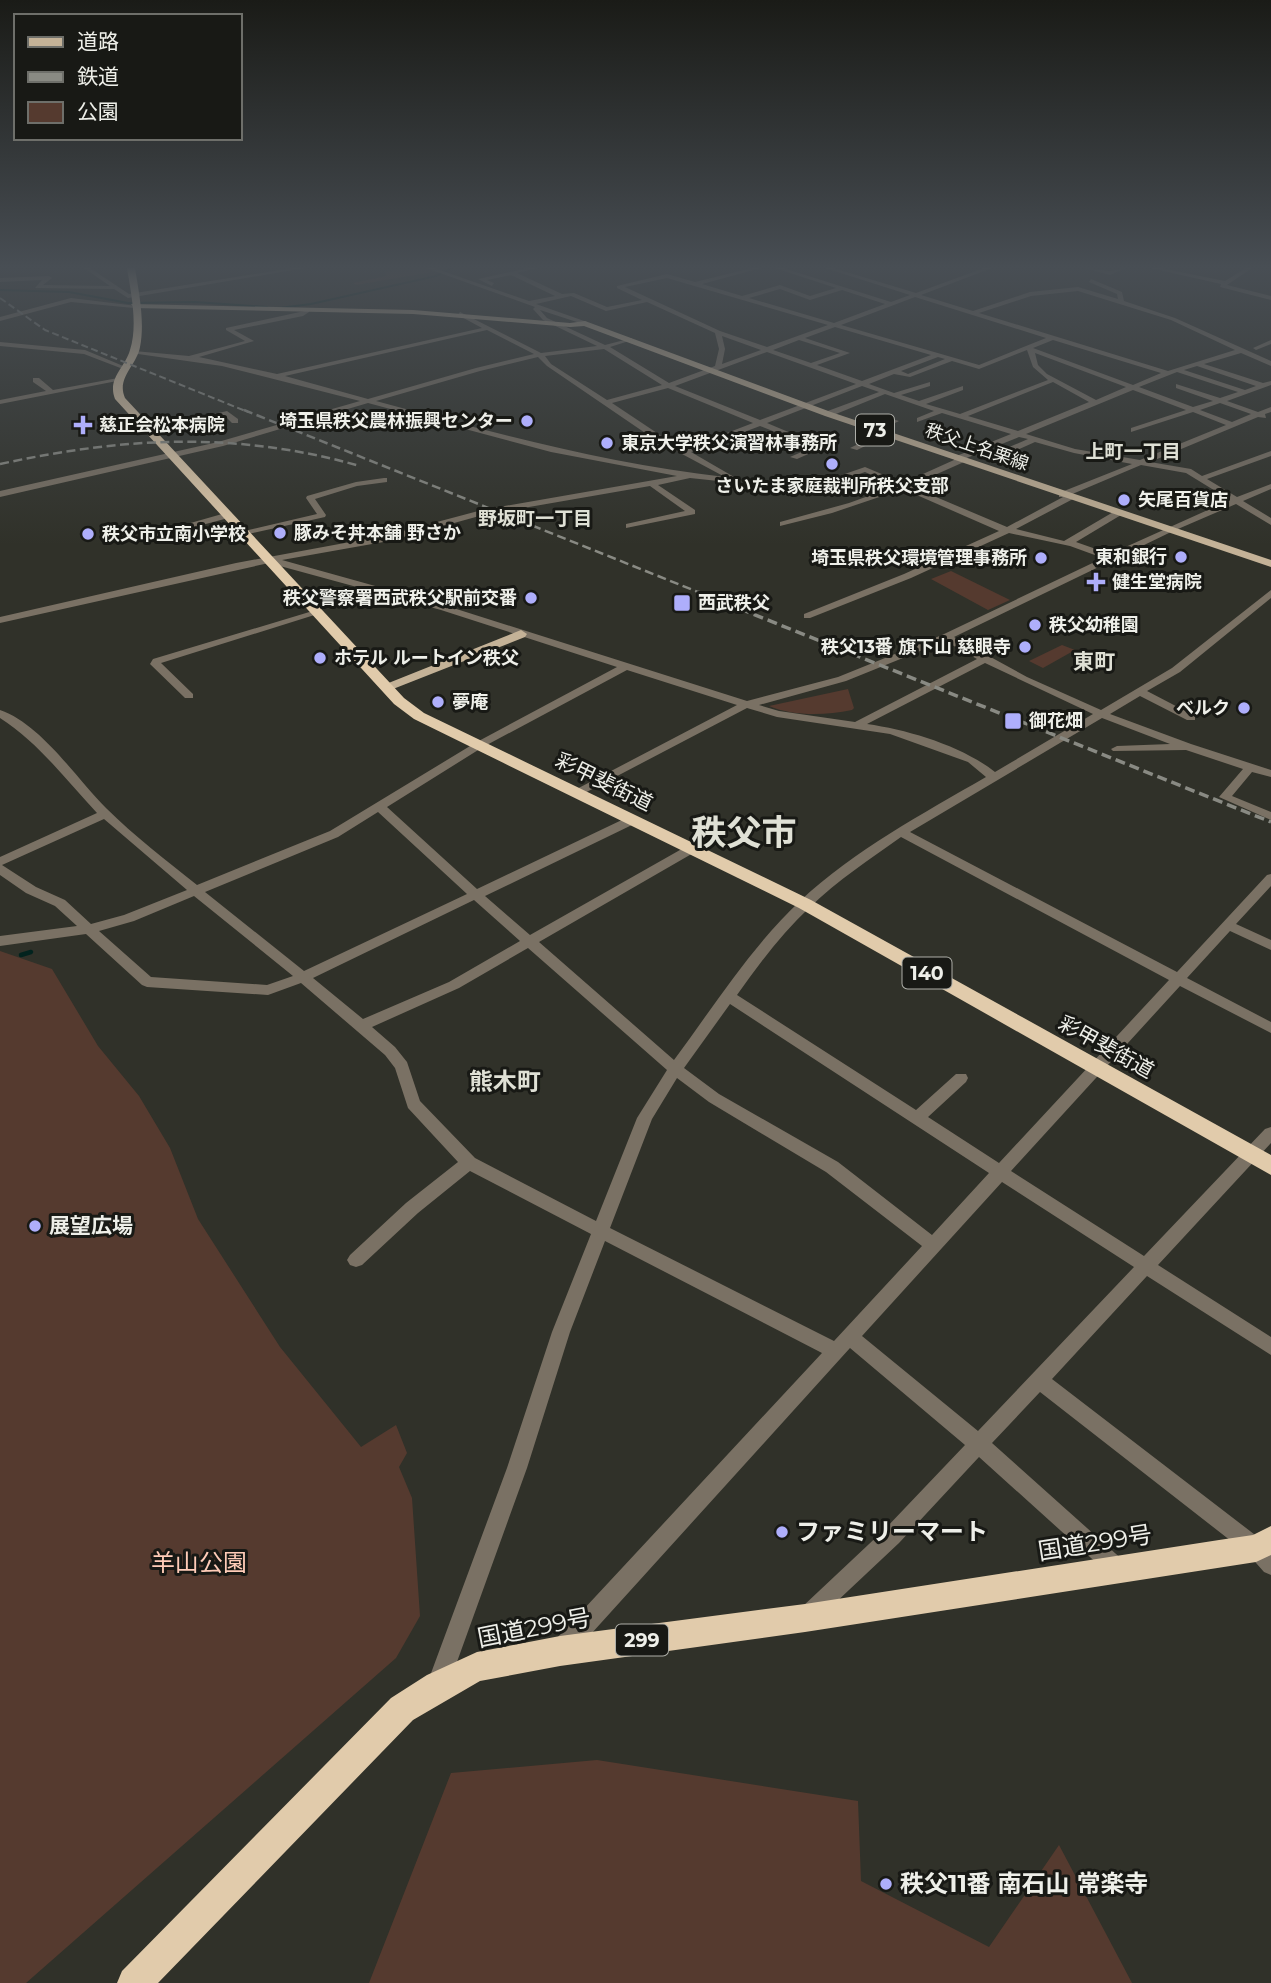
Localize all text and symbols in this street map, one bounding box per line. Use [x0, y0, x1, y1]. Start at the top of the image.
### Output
legend [14, 14, 242, 140]
text: 道路 [77, 29, 119, 54]
text: 鉄道 [77, 64, 119, 89]
text: 公園 [77, 99, 119, 124]
place label: 埼玉県秩父農林振興センター [279, 410, 513, 432]
marker: 埼玉県秩父農林振興センター [519, 413, 535, 429]
place label: 慈正会松本病院 [99, 414, 225, 436]
road number: 73 [856, 414, 894, 446]
marker: 慈正会松本病院 [73, 415, 93, 435]
street label: 秩父上名栗線 [922, 419, 1032, 475]
place label: 東京大学秩父演習林事務所 [621, 432, 837, 454]
marker: 東京大学秩父演習林事務所 [599, 435, 615, 451]
district label: 上町一丁目 [1085, 440, 1181, 463]
marker: さいたま家庭裁判所秩父支部 [824, 456, 840, 472]
place label: さいたま家庭裁判所秩父支部 [715, 475, 949, 497]
place label: 矢尾百貨店 [1138, 489, 1228, 511]
marker: 矢尾百貨店 [1116, 492, 1132, 508]
district label: 野坂町一丁目 [478, 507, 592, 530]
place label: 豚みそ丼本舗 野さか [294, 522, 461, 544]
place label: 秩父市立南小学校 [102, 523, 246, 545]
marker: 豚みそ丼本舗 野さか [272, 525, 288, 541]
marker: 秩父市立南小学校 [80, 526, 96, 542]
place label: 東和銀行 [1095, 546, 1167, 568]
place label: 埼玉県秩父環境管理事務所 [811, 547, 1027, 569]
marker: 東和銀行 [1173, 549, 1189, 565]
marker: 埼玉県秩父環境管理事務所 [1033, 550, 1049, 566]
place label: 健生堂病院 [1112, 571, 1202, 593]
marker: 健生堂病院 [1086, 572, 1106, 592]
place label: 秩父警察署西武秩父駅前交番 [283, 587, 517, 609]
marker: 秩父警察署西武秩父駅前交番 [523, 590, 539, 606]
place label: 西武秩父 [698, 592, 770, 614]
marker: 西武秩父 [672, 593, 692, 613]
place label: 秩父幼稚園 [1049, 614, 1139, 636]
marker: 秩父幼稚園 [1027, 617, 1043, 633]
place label: 秩父13番 旗下山 慈眼寺 [821, 636, 1011, 658]
marker: 秩父13番 旗下山 慈眼寺 [1017, 639, 1033, 655]
place label: ホテル ルートイン秩父 [334, 647, 519, 669]
district label: 東町 [1073, 649, 1115, 674]
marker: ホテル ルートイン秩父 [312, 650, 328, 666]
place label: 夢庵 [452, 691, 488, 713]
marker: 夢庵 [430, 694, 446, 710]
place label: ベルク [1176, 697, 1230, 719]
marker: ベルク [1236, 700, 1252, 716]
place label: 御花畑 [1028, 710, 1083, 732]
marker: 御花畑 [1003, 711, 1023, 731]
street label: 彩甲斐街道 [552, 747, 657, 816]
district label: 秩父市 [691, 811, 797, 854]
road number: 140 [902, 958, 951, 988]
street label: 彩甲斐街道 [1054, 1010, 1158, 1083]
district label: 熊木町 [469, 1067, 541, 1096]
place label: 展望広場 [49, 1213, 133, 1238]
marker: 展望広場 [27, 1218, 43, 1234]
place label: ファミリーマート [796, 1517, 988, 1546]
street label: 国道299号 [1036, 1519, 1154, 1566]
marker: ファミリーマート [774, 1524, 790, 1540]
park label: 羊山公園 [151, 1548, 247, 1577]
street label: 国道299号 [475, 1602, 593, 1653]
road number: 299 [616, 1624, 668, 1656]
place label: 秩父11番 南石山 常楽寺 [900, 1869, 1148, 1898]
marker: 秩父11番 南石山 常楽寺 [878, 1876, 894, 1892]

